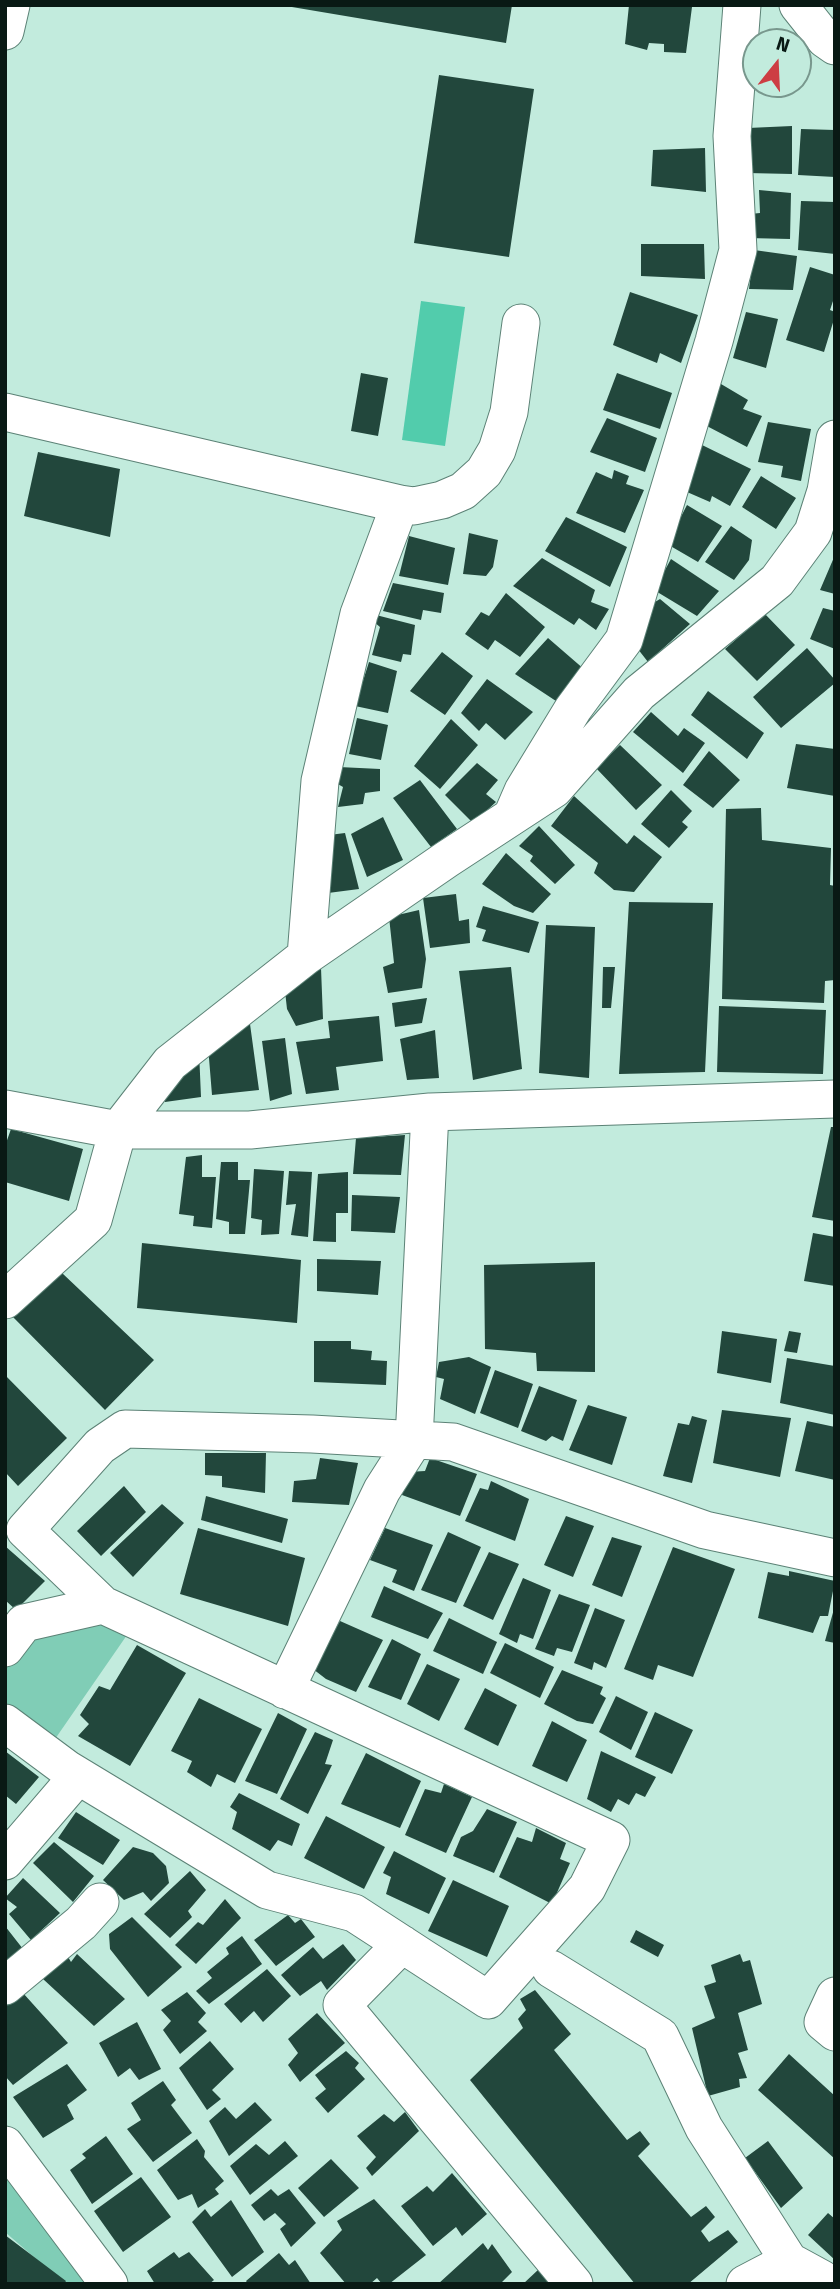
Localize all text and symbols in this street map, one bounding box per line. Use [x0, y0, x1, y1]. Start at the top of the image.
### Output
north arrow [742, 28, 812, 98]
text: N [773, 32, 793, 57]

